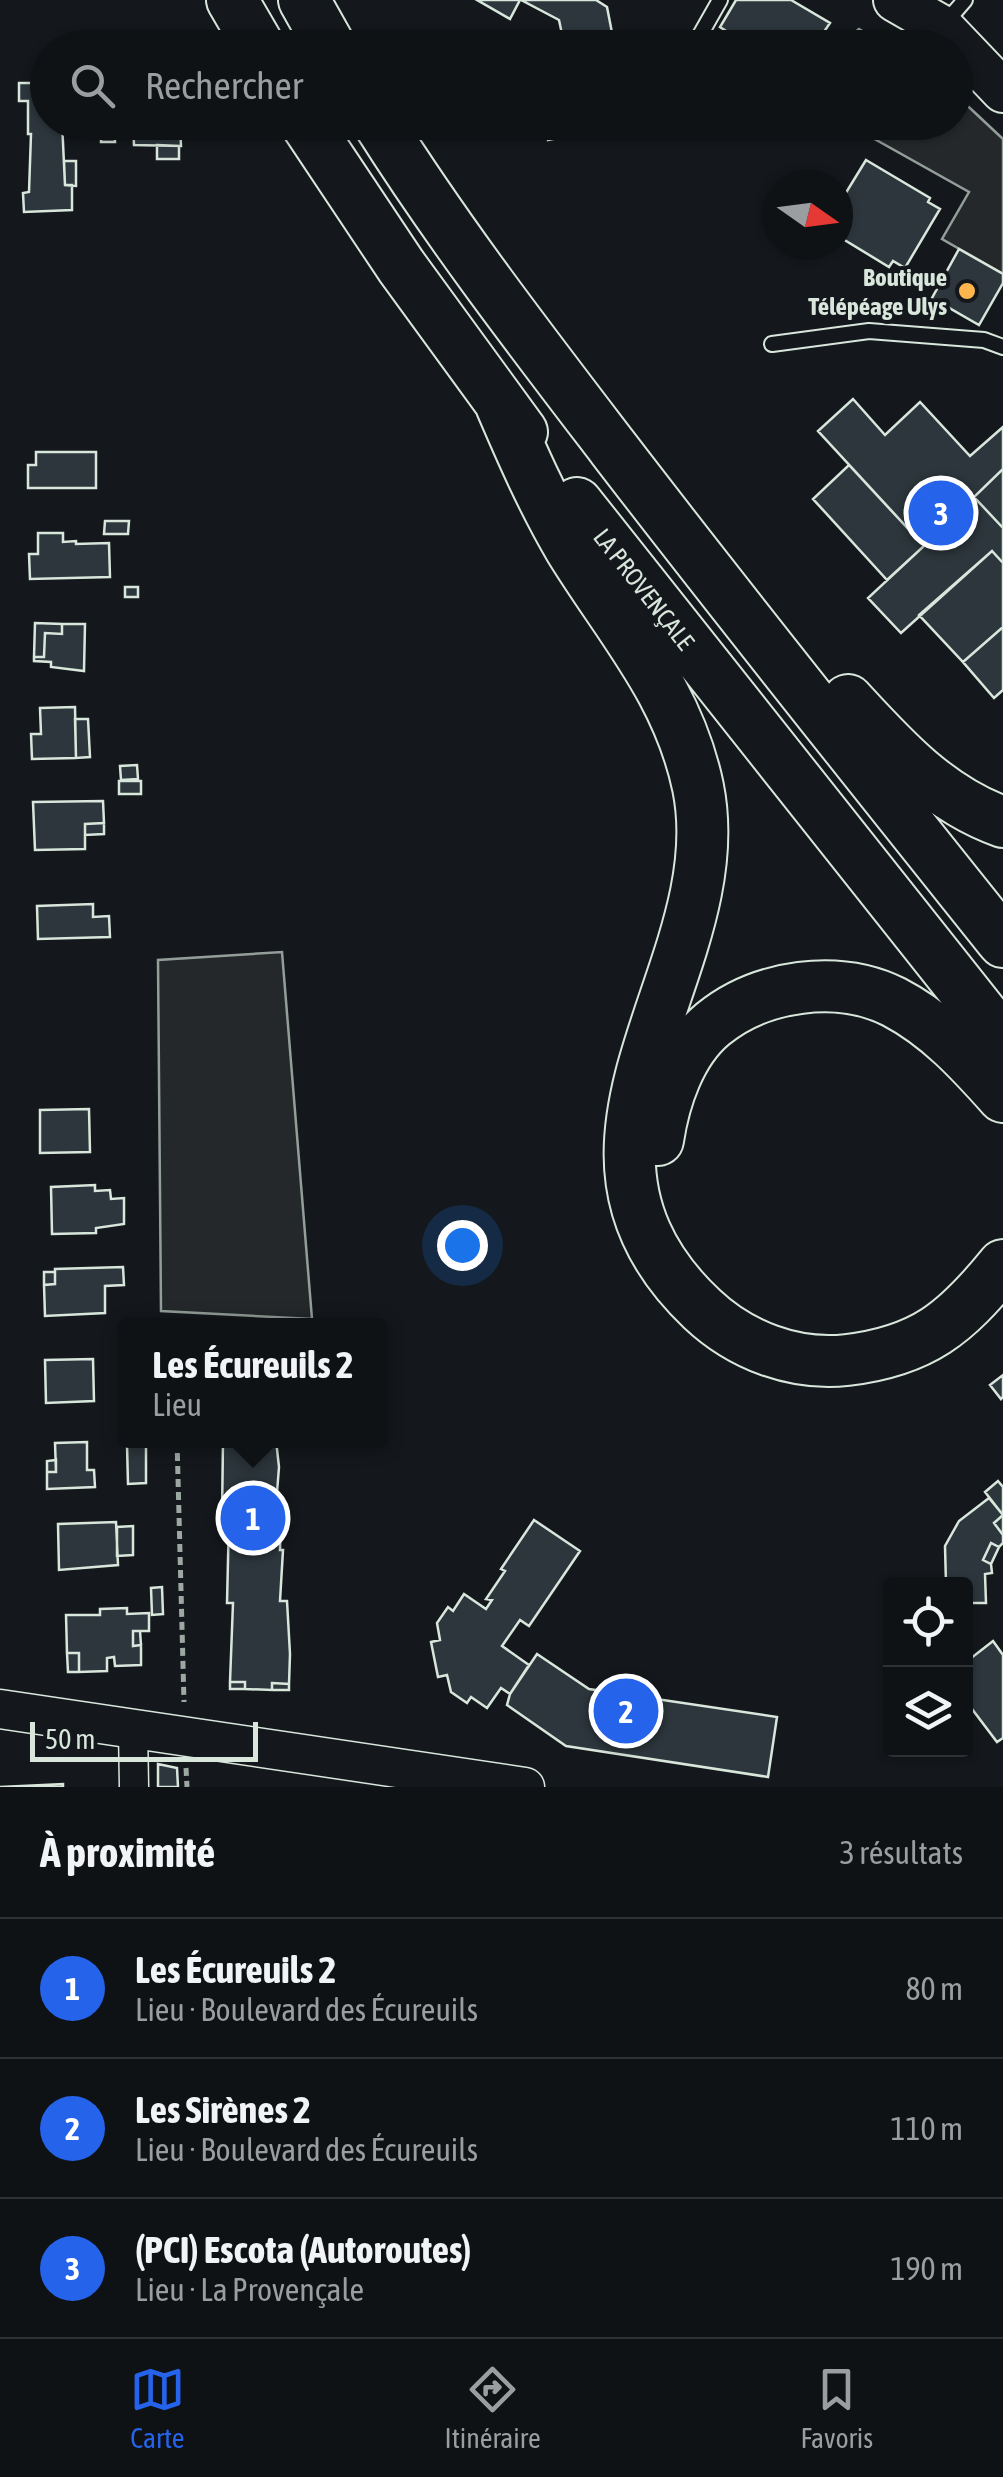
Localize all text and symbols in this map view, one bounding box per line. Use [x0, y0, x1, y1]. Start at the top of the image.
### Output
search box [30, 30, 973, 140]
icon: search [65, 58, 120, 113]
text: Rechercher [145, 64, 303, 107]
north arrow [763, 170, 853, 260]
place label: Boutique Télépéage Ulys [808, 263, 947, 320]
marker: Boutique Télépéage Ulys [956, 280, 978, 302]
pin: 3 [908, 476, 974, 550]
street label: LA PROVENÇALE [588, 523, 700, 655]
your location [437, 1220, 488, 1271]
popup [118, 1318, 388, 1448]
text: Les Écureuils 2 [152, 1343, 354, 1386]
text: Lieu [152, 1386, 202, 1423]
pin: 1 [220, 1480, 286, 1556]
map controls [883, 1577, 973, 1757]
button: locate [883, 1577, 973, 1667]
button: layers [883, 1667, 973, 1757]
pin: 2 [594, 1674, 658, 1748]
scale bar [30, 1717, 258, 1762]
text: 50 m [45, 1723, 95, 1755]
text: À proximité [40, 1828, 215, 1876]
text: 3 résultats [840, 1834, 963, 1871]
text: Les Écureuils 2 [135, 1948, 336, 1991]
text: 1 [65, 1970, 80, 2007]
text: 80 m [905, 1970, 963, 2007]
text: Lieu · Boulevard des Écureuils [135, 1991, 478, 2028]
text: Les Sirènes 2 [135, 2088, 311, 2131]
text: 2 [65, 2110, 80, 2147]
text: 110 m [890, 2110, 963, 2147]
text: Lieu · Boulevard des Écureuils [135, 2131, 478, 2168]
text: (PCI) Escota (Autoroutes) [135, 2228, 472, 2271]
text: 3 [65, 2250, 80, 2287]
text: 190 m [890, 2250, 963, 2287]
text: Lieu · La Provençale [135, 2271, 364, 2308]
tab: Carte [130, 2362, 185, 2454]
tab: Itinéraire [445, 2362, 541, 2454]
tab: Favoris [800, 2362, 873, 2454]

